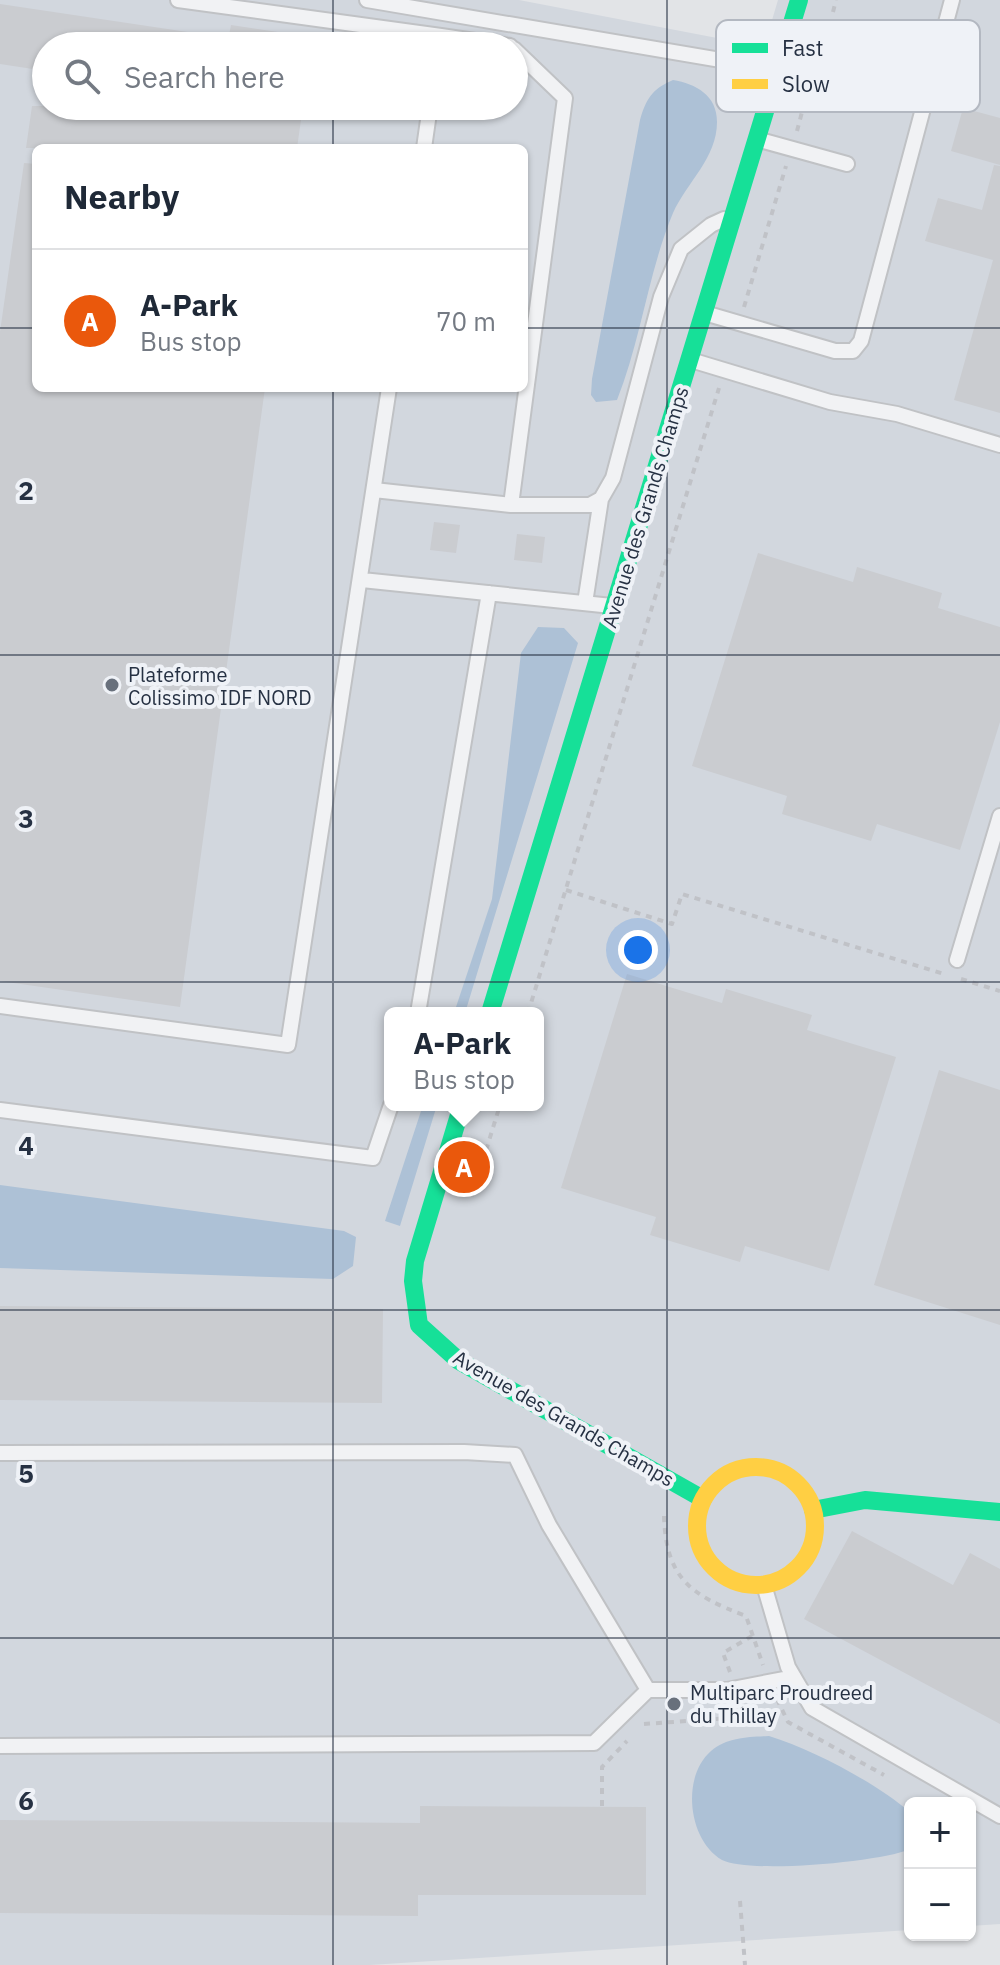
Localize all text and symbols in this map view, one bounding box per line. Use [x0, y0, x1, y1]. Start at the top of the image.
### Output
legend [716, 20, 980, 112]
search box [32, 32, 528, 120]
text: Fast [782, 33, 823, 62]
icon: search [60, 54, 104, 98]
text: Search here [124, 57, 285, 96]
text: Slow [782, 69, 830, 98]
text: Nearby [64, 174, 179, 218]
text: A-Park [140, 285, 238, 324]
text: A [81, 304, 99, 338]
text: 70 m [436, 304, 496, 338]
text: Bus stop [140, 324, 242, 358]
street label: Avenue des Grands Champs [595, 383, 695, 631]
text: 2 [18, 473, 34, 507]
place label: Plateforme Colissimo IDF NORD [128, 661, 312, 711]
marker: Plateforme Colissimo IDF NORD [103, 676, 121, 694]
text: 3 [18, 801, 34, 835]
your location [618, 930, 658, 970]
popup [384, 1007, 544, 1111]
text: A-Park [413, 1023, 511, 1062]
text: Bus stop [413, 1062, 515, 1096]
text: 4 [18, 1128, 34, 1162]
pin: A [438, 1137, 490, 1197]
street label: Avenue des Grands Champs [449, 1344, 679, 1492]
text: 5 [18, 1456, 34, 1490]
place label: Multiparc Proudreed du Thillay [690, 1679, 873, 1729]
marker: Multiparc Proudreed du Thillay [665, 1695, 683, 1713]
text: 6 [18, 1783, 34, 1817]
map controls [904, 1797, 976, 1941]
button: + [904, 1797, 976, 1869]
button: − [904, 1869, 976, 1941]

